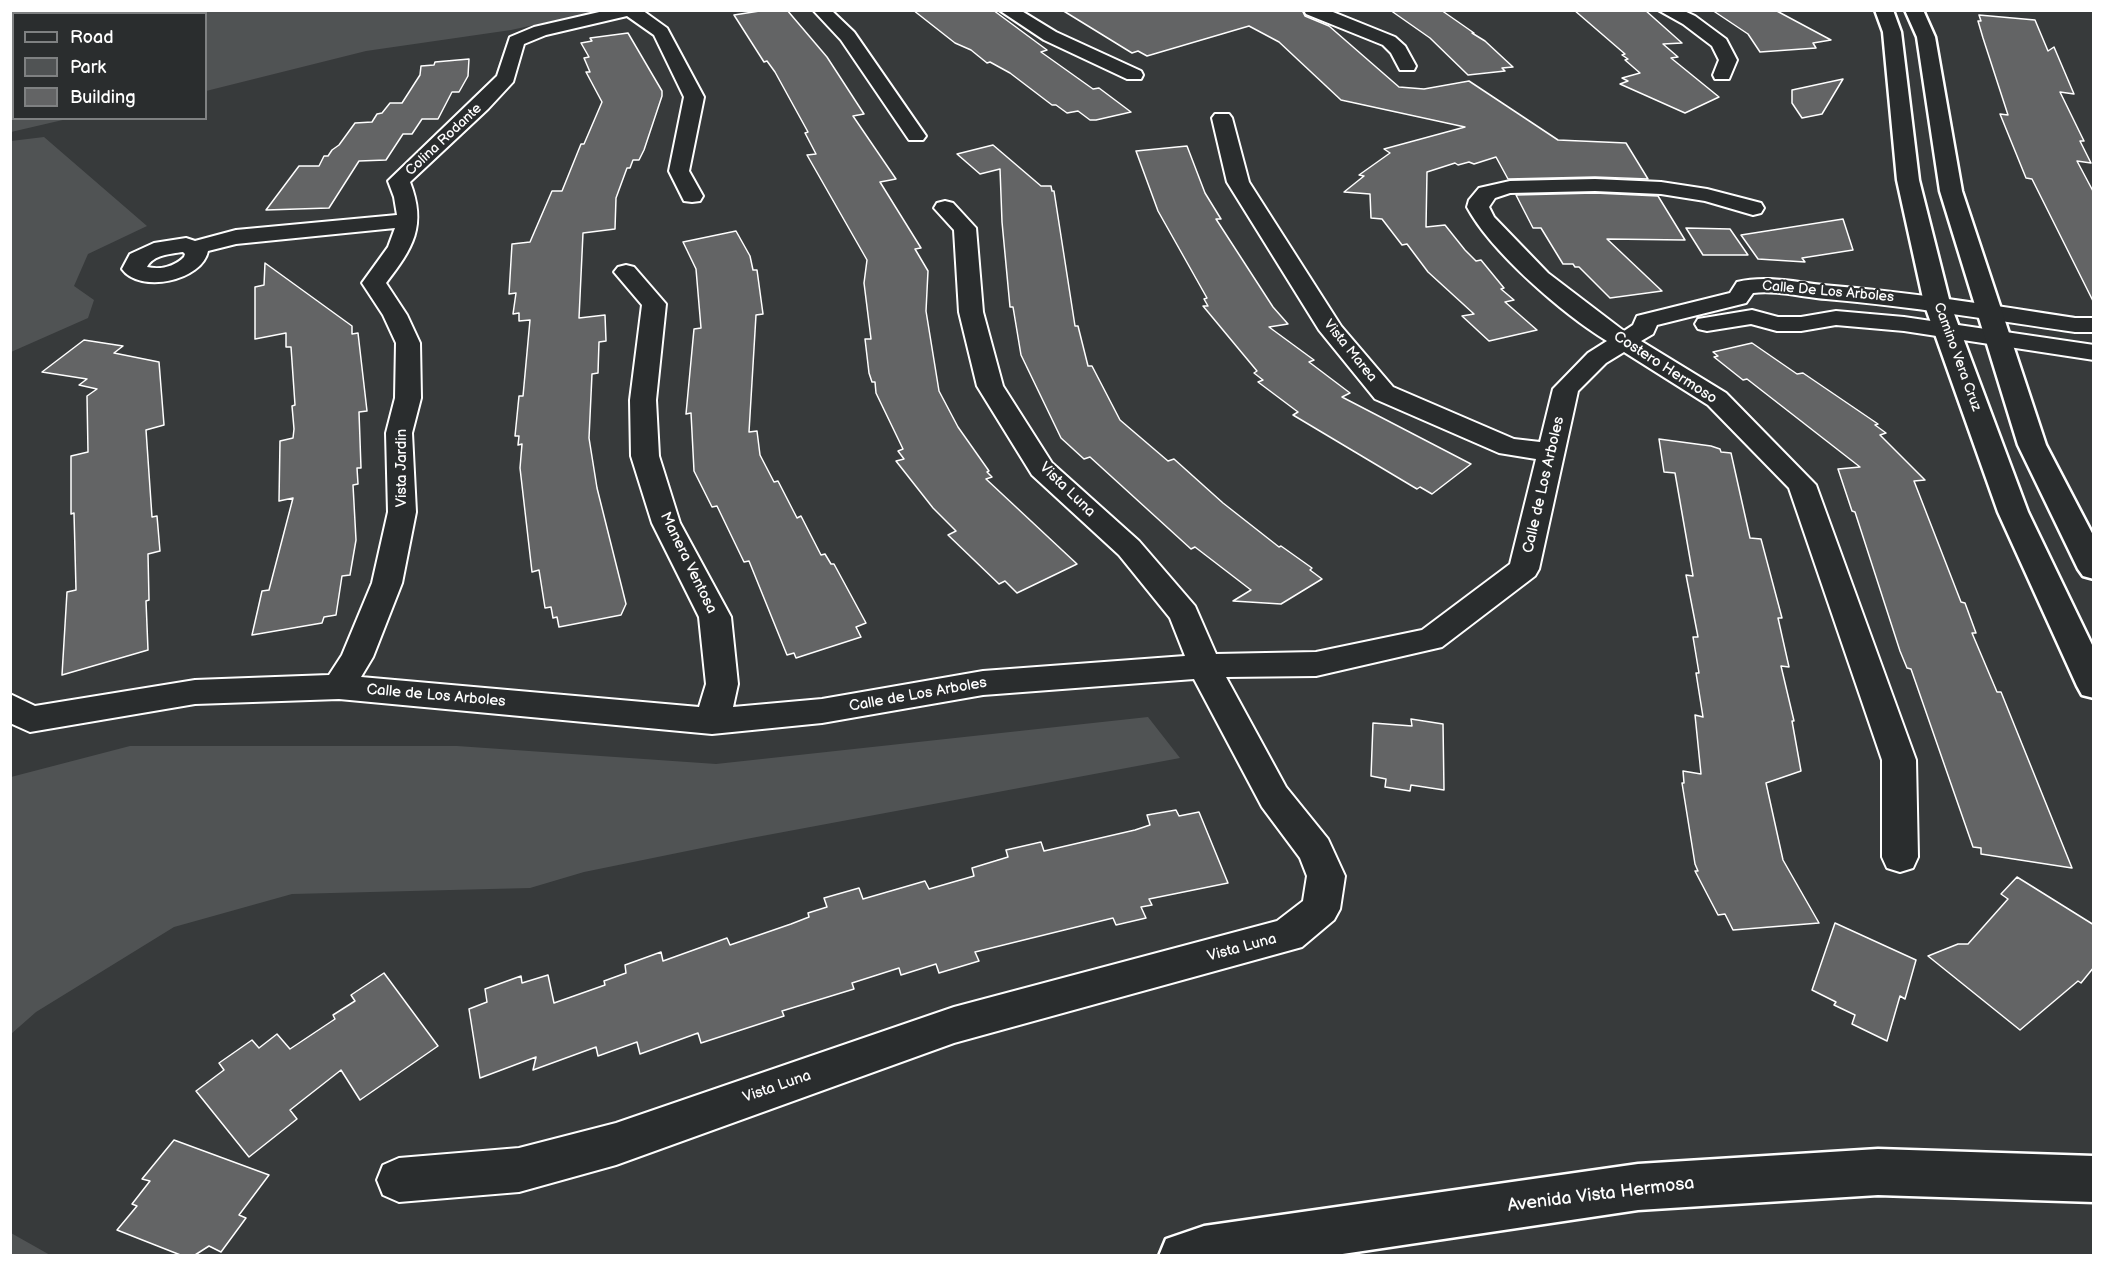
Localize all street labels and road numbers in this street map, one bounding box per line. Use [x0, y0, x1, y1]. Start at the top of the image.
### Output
street label: Colina Rodante [402, 100, 486, 180]
street label: Calle De Los Arboles [1761, 278, 1895, 306]
street label: Camino Vera Cruz [1930, 300, 1984, 414]
street label: Vista Marea [1320, 316, 1380, 386]
street label: Costero Hermoso [1610, 328, 1720, 408]
street label: Calle de Los Arboles [1520, 415, 1568, 555]
street label: Vista Jardin [393, 429, 411, 507]
street label: Vista Luna [1035, 459, 1099, 521]
street label: Manera Ventosa [656, 509, 720, 617]
street label: Calle de Los Arboles [848, 674, 988, 716]
street label: Calle de Los Arboles [366, 681, 506, 711]
street label: Vista Luna [1205, 930, 1279, 966]
street label: Vista Luna [741, 1067, 813, 1107]
street label: Avenida Vista Hermosa [1506, 1173, 1696, 1217]

